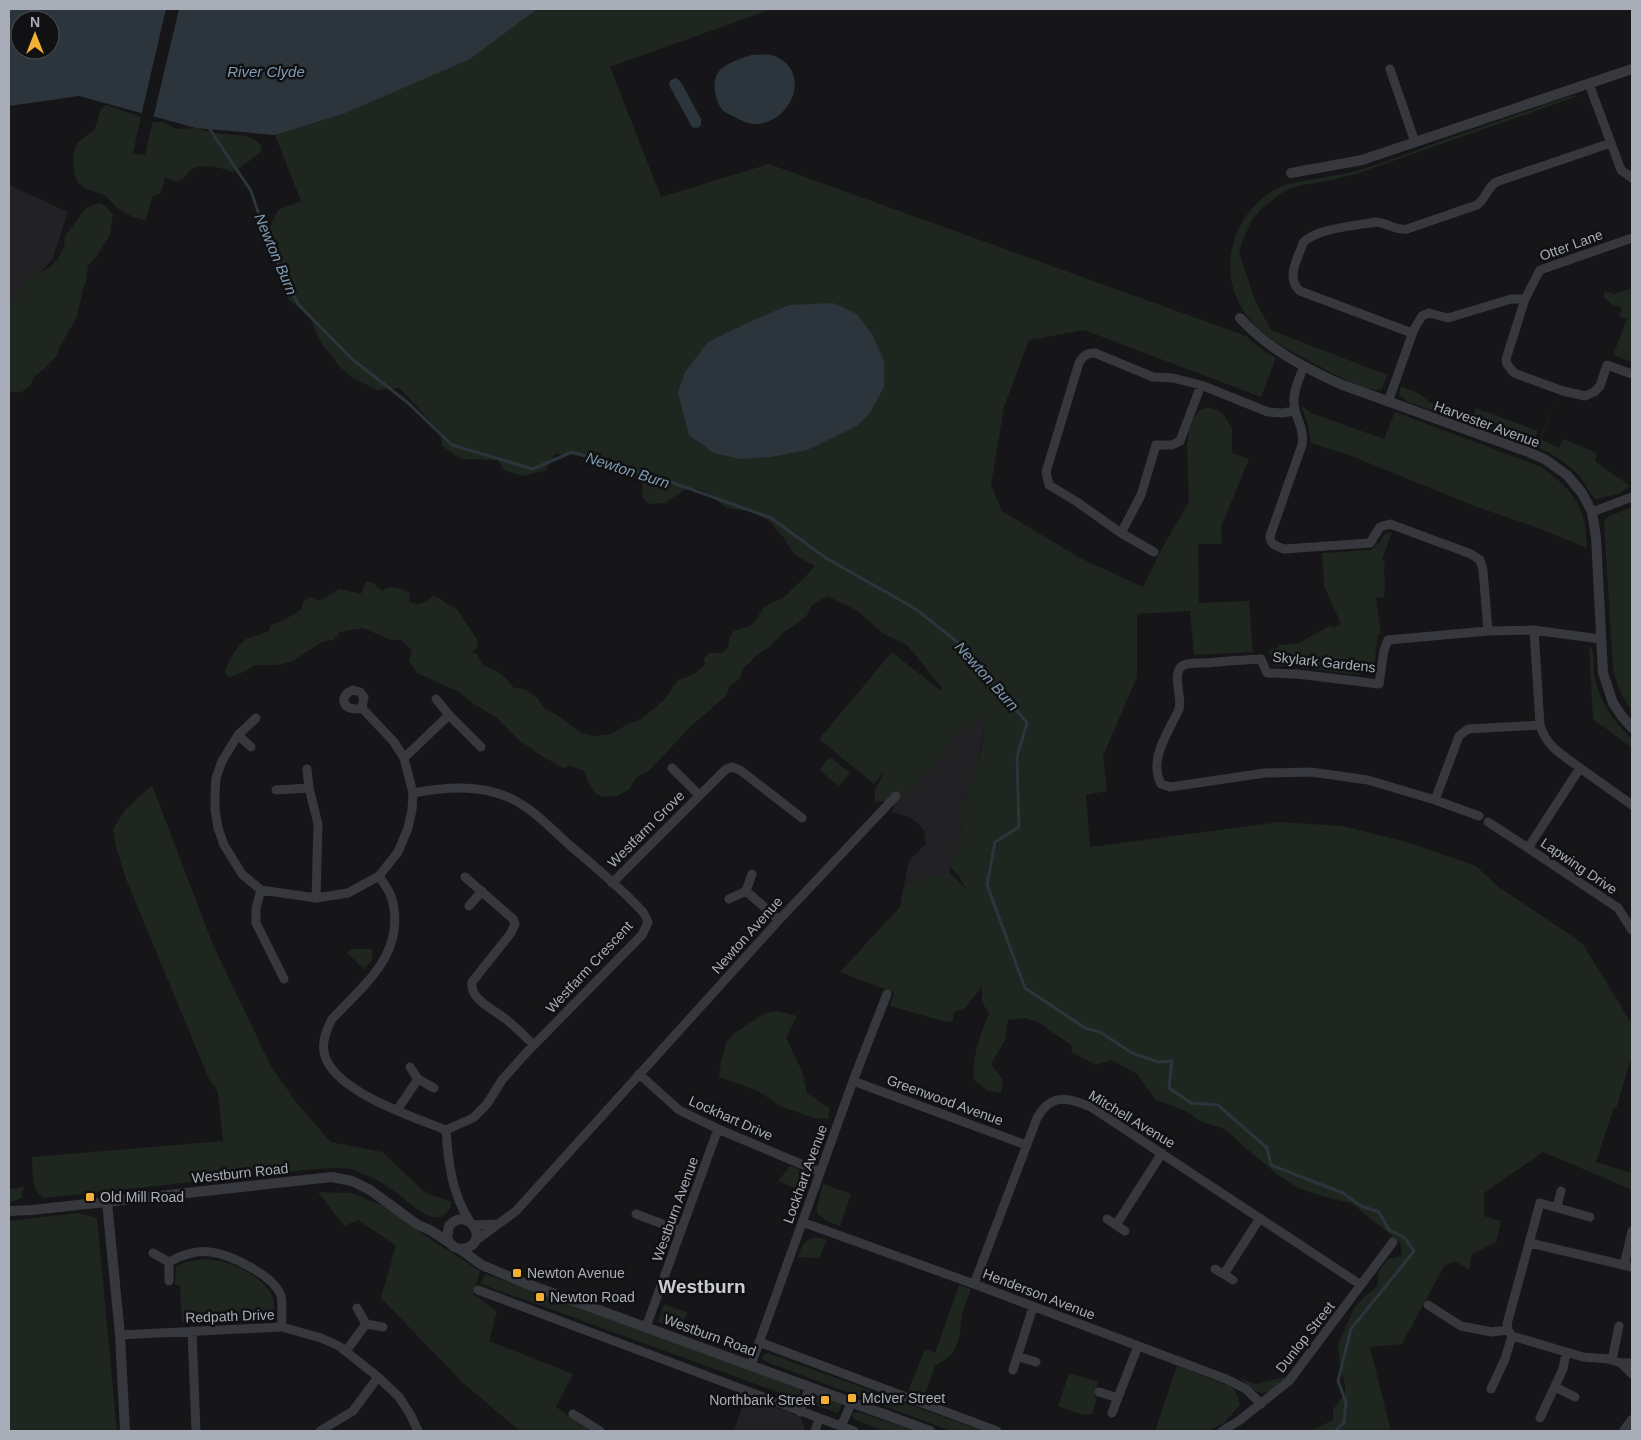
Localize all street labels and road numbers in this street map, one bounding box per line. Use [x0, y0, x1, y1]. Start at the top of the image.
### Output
street label: Otter Lane [1537, 226, 1605, 264]
street label: Harvester Avenue [1432, 397, 1542, 451]
street label: Skylark Gardens [1272, 649, 1376, 675]
street label: Westfarm Grove [604, 787, 688, 871]
street label: Lapwing Drive [1538, 835, 1620, 898]
street label: Newton Avenue [708, 893, 786, 977]
street label: Westfarm Crescent [542, 918, 636, 1016]
street label: Greenwood Avenue [885, 1071, 1006, 1129]
street label: Mitchell Avenue [1086, 1087, 1178, 1151]
street label: Lockhart Drive [687, 1092, 776, 1144]
street label: Lockhart Avenue [780, 1122, 830, 1226]
street label: Westburn Avenue [649, 1154, 701, 1263]
street label: Westburn Road [191, 1160, 289, 1186]
street label: Henderson Avenue [981, 1265, 1098, 1323]
street label: Dunlop Street [1272, 1298, 1338, 1376]
street label: Redpath Drive [185, 1306, 275, 1326]
street label: Westburn Road [662, 1311, 758, 1359]

